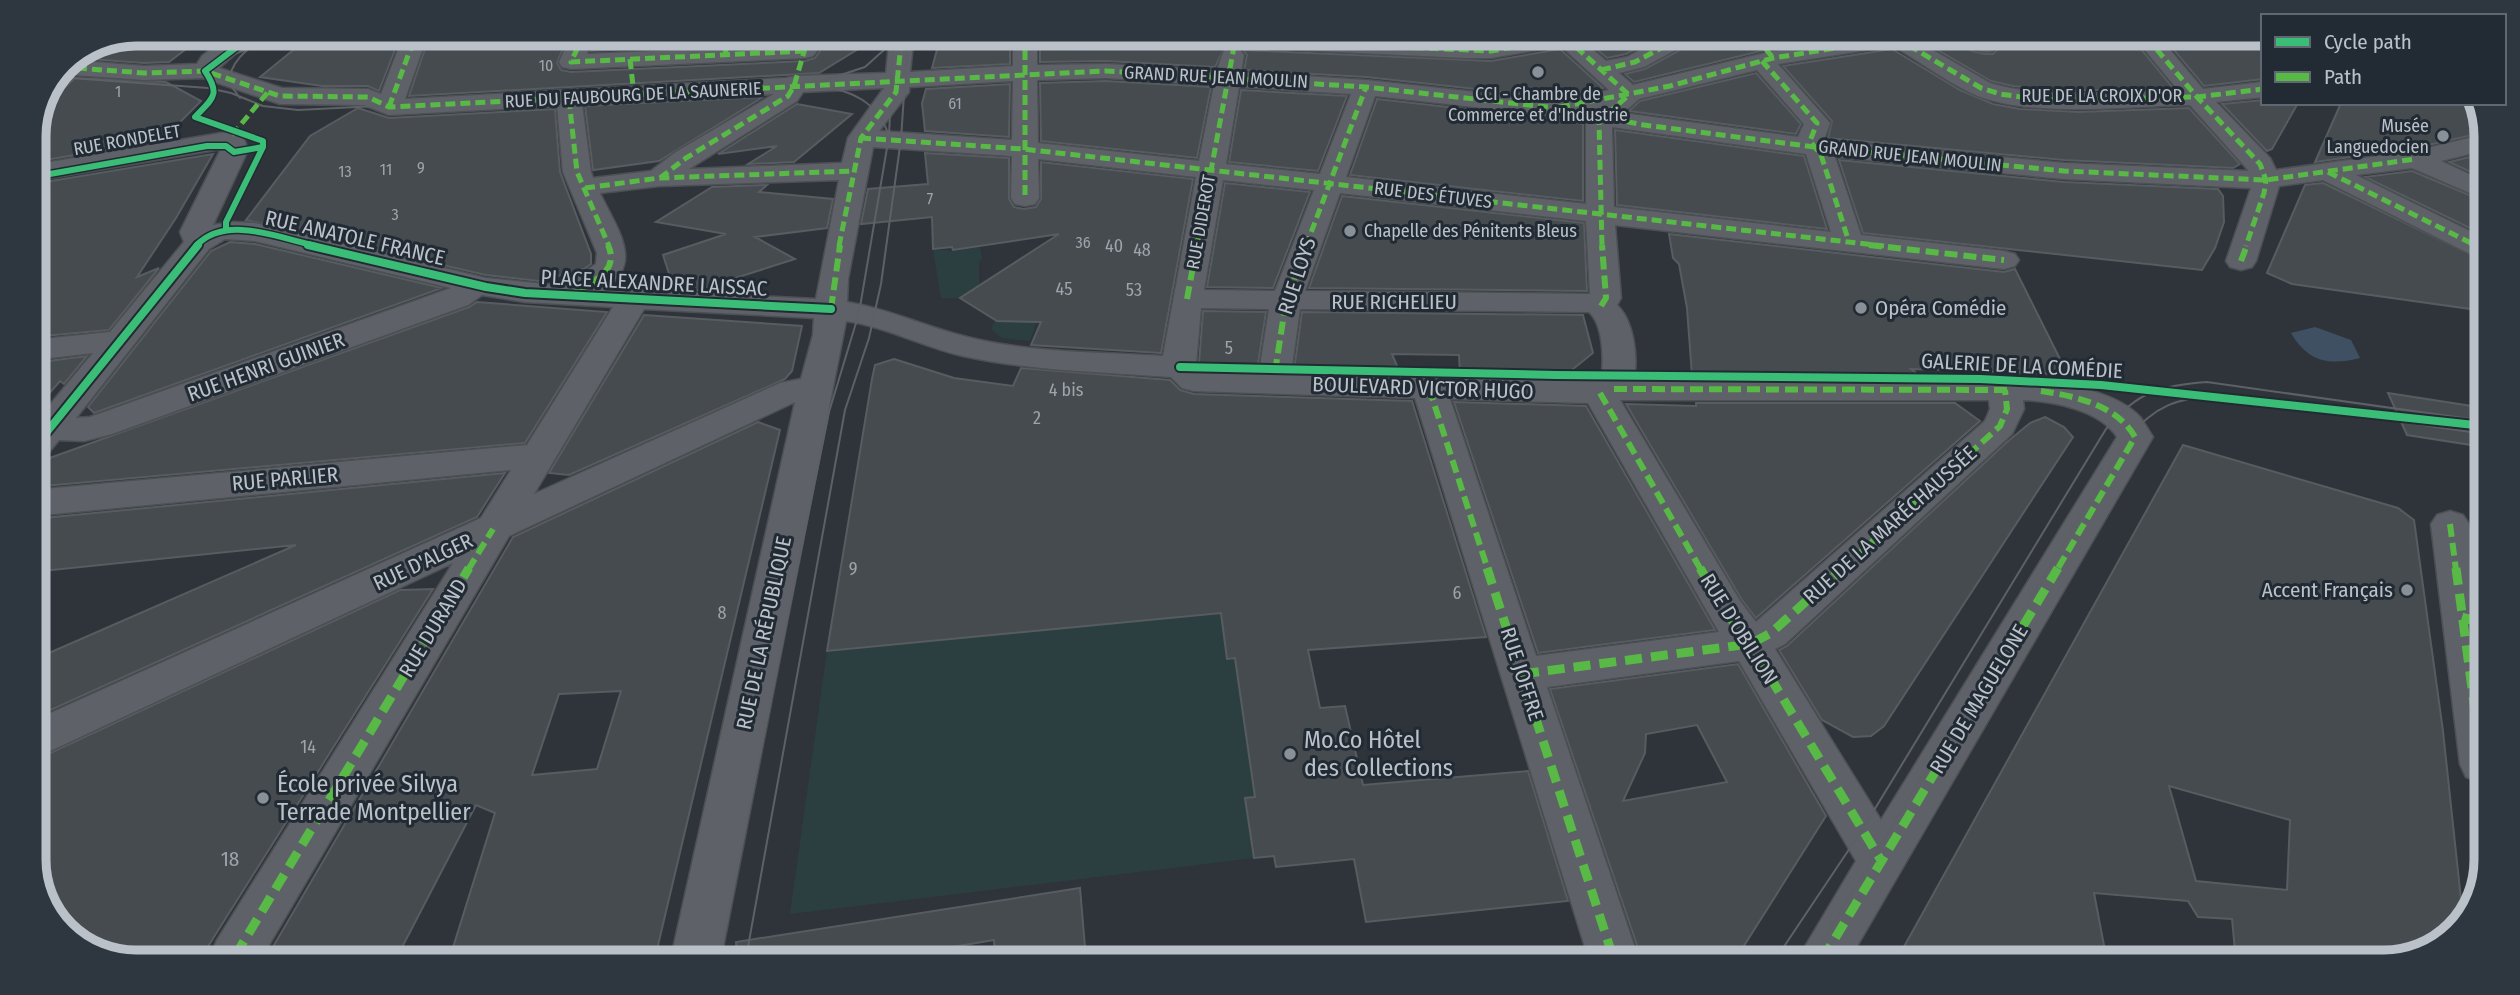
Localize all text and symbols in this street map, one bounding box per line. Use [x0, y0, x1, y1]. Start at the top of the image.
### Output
legend [2261, 14, 2506, 105]
text: Cycle path [2324, 29, 2412, 55]
house number: 10 [539, 56, 553, 75]
street label: GRAND RUE JEAN MOULIN [1123, 61, 1309, 93]
marker: CCI - Chambre de Commerce et d'Industrie [1530, 64, 1546, 80]
text: Path [2324, 64, 2362, 90]
street label: RUE DU FAUBOURG DE LA SAUNERIE [504, 77, 762, 113]
house number: 1 [115, 82, 121, 101]
place label: CCI - Chambre de Commerce et d'Industrie [1448, 83, 1628, 126]
street label: RUE DE LA CROIX D'OR [2022, 85, 2183, 107]
house number: 61 [948, 94, 962, 113]
place label: Musée Languedocien [2327, 115, 2429, 158]
street label: RUE RONDELET [72, 120, 183, 160]
marker: Musée Languedocien [2435, 128, 2451, 144]
street label: GRAND RUE JEAN MOULIN [1817, 135, 2003, 177]
house number: 9 [417, 158, 425, 177]
house number: 11 [380, 160, 392, 179]
house number: 13 [338, 162, 352, 181]
street label: RUE DIDEROT [1182, 172, 1220, 271]
street label: RUE DES ÉTUVES [1373, 176, 1493, 213]
house number: 7 [927, 189, 934, 208]
street label: RUE ANATOLE FRANCE [263, 205, 447, 271]
house number: 3 [391, 205, 399, 224]
place label: Chapelle des Pénitents Bleus [1364, 220, 1577, 242]
marker: Chapelle des Pénitents Bleus [1342, 223, 1358, 239]
house number: 36 [1075, 233, 1091, 252]
street label: RUE LOYS [1272, 234, 1322, 318]
house number: 40 [1105, 235, 1123, 257]
house number: 48 [1133, 239, 1151, 261]
street label: PLACE ALEXANDRE LAISSAC [540, 264, 768, 302]
house number: 45 [1056, 278, 1072, 300]
house number: 53 [1126, 279, 1142, 301]
street label: RUE RICHELIEU [1331, 289, 1457, 315]
place label: Opéra Comédie [1875, 295, 2006, 321]
marker: Opéra Comédie [1853, 300, 1869, 316]
street label: RUE HENRI GUINIER [184, 326, 349, 407]
house number: 5 [1225, 337, 1233, 359]
street label: GALERIE DE LA COMÉDIE [1921, 348, 2124, 384]
street label: BOULEVARD VICTOR HUGO [1312, 371, 1534, 405]
house number: 4 bis [1049, 379, 1084, 401]
house number: 2 [1033, 407, 1041, 429]
street label: RUE DE LA MARÉCHAUSSÉE [1798, 440, 1982, 610]
street label: RUE PARLIER [231, 461, 340, 497]
street label: RUE D'ALGER [369, 527, 477, 596]
street label: RUE DE LA RÉPUBLIQUE [731, 534, 797, 732]
house number: 9 [849, 558, 857, 580]
street label: RUE D'OBILION [1695, 569, 1783, 689]
street label: RUE DURAND [393, 574, 473, 682]
place label: Accent Français [2262, 577, 2393, 603]
house number: 6 [1453, 582, 1462, 604]
marker: Accent Français [2399, 582, 2415, 598]
house number: 8 [718, 602, 727, 624]
street label: RUE DE MAGUELONE [1924, 620, 2034, 778]
street label: RUE JOFFRE [1495, 624, 1549, 724]
place label: Mo.Co Hôtel des Collections [1304, 726, 1453, 782]
house number: 14 [300, 736, 316, 758]
marker: Mo.Co Hôtel des Collections [1282, 746, 1298, 762]
place label: École privée Silvya Terrade Montpellier [277, 769, 471, 826]
marker: École privée Silvya Terrade Montpellier [255, 790, 271, 806]
house number: 18 [221, 846, 239, 872]

